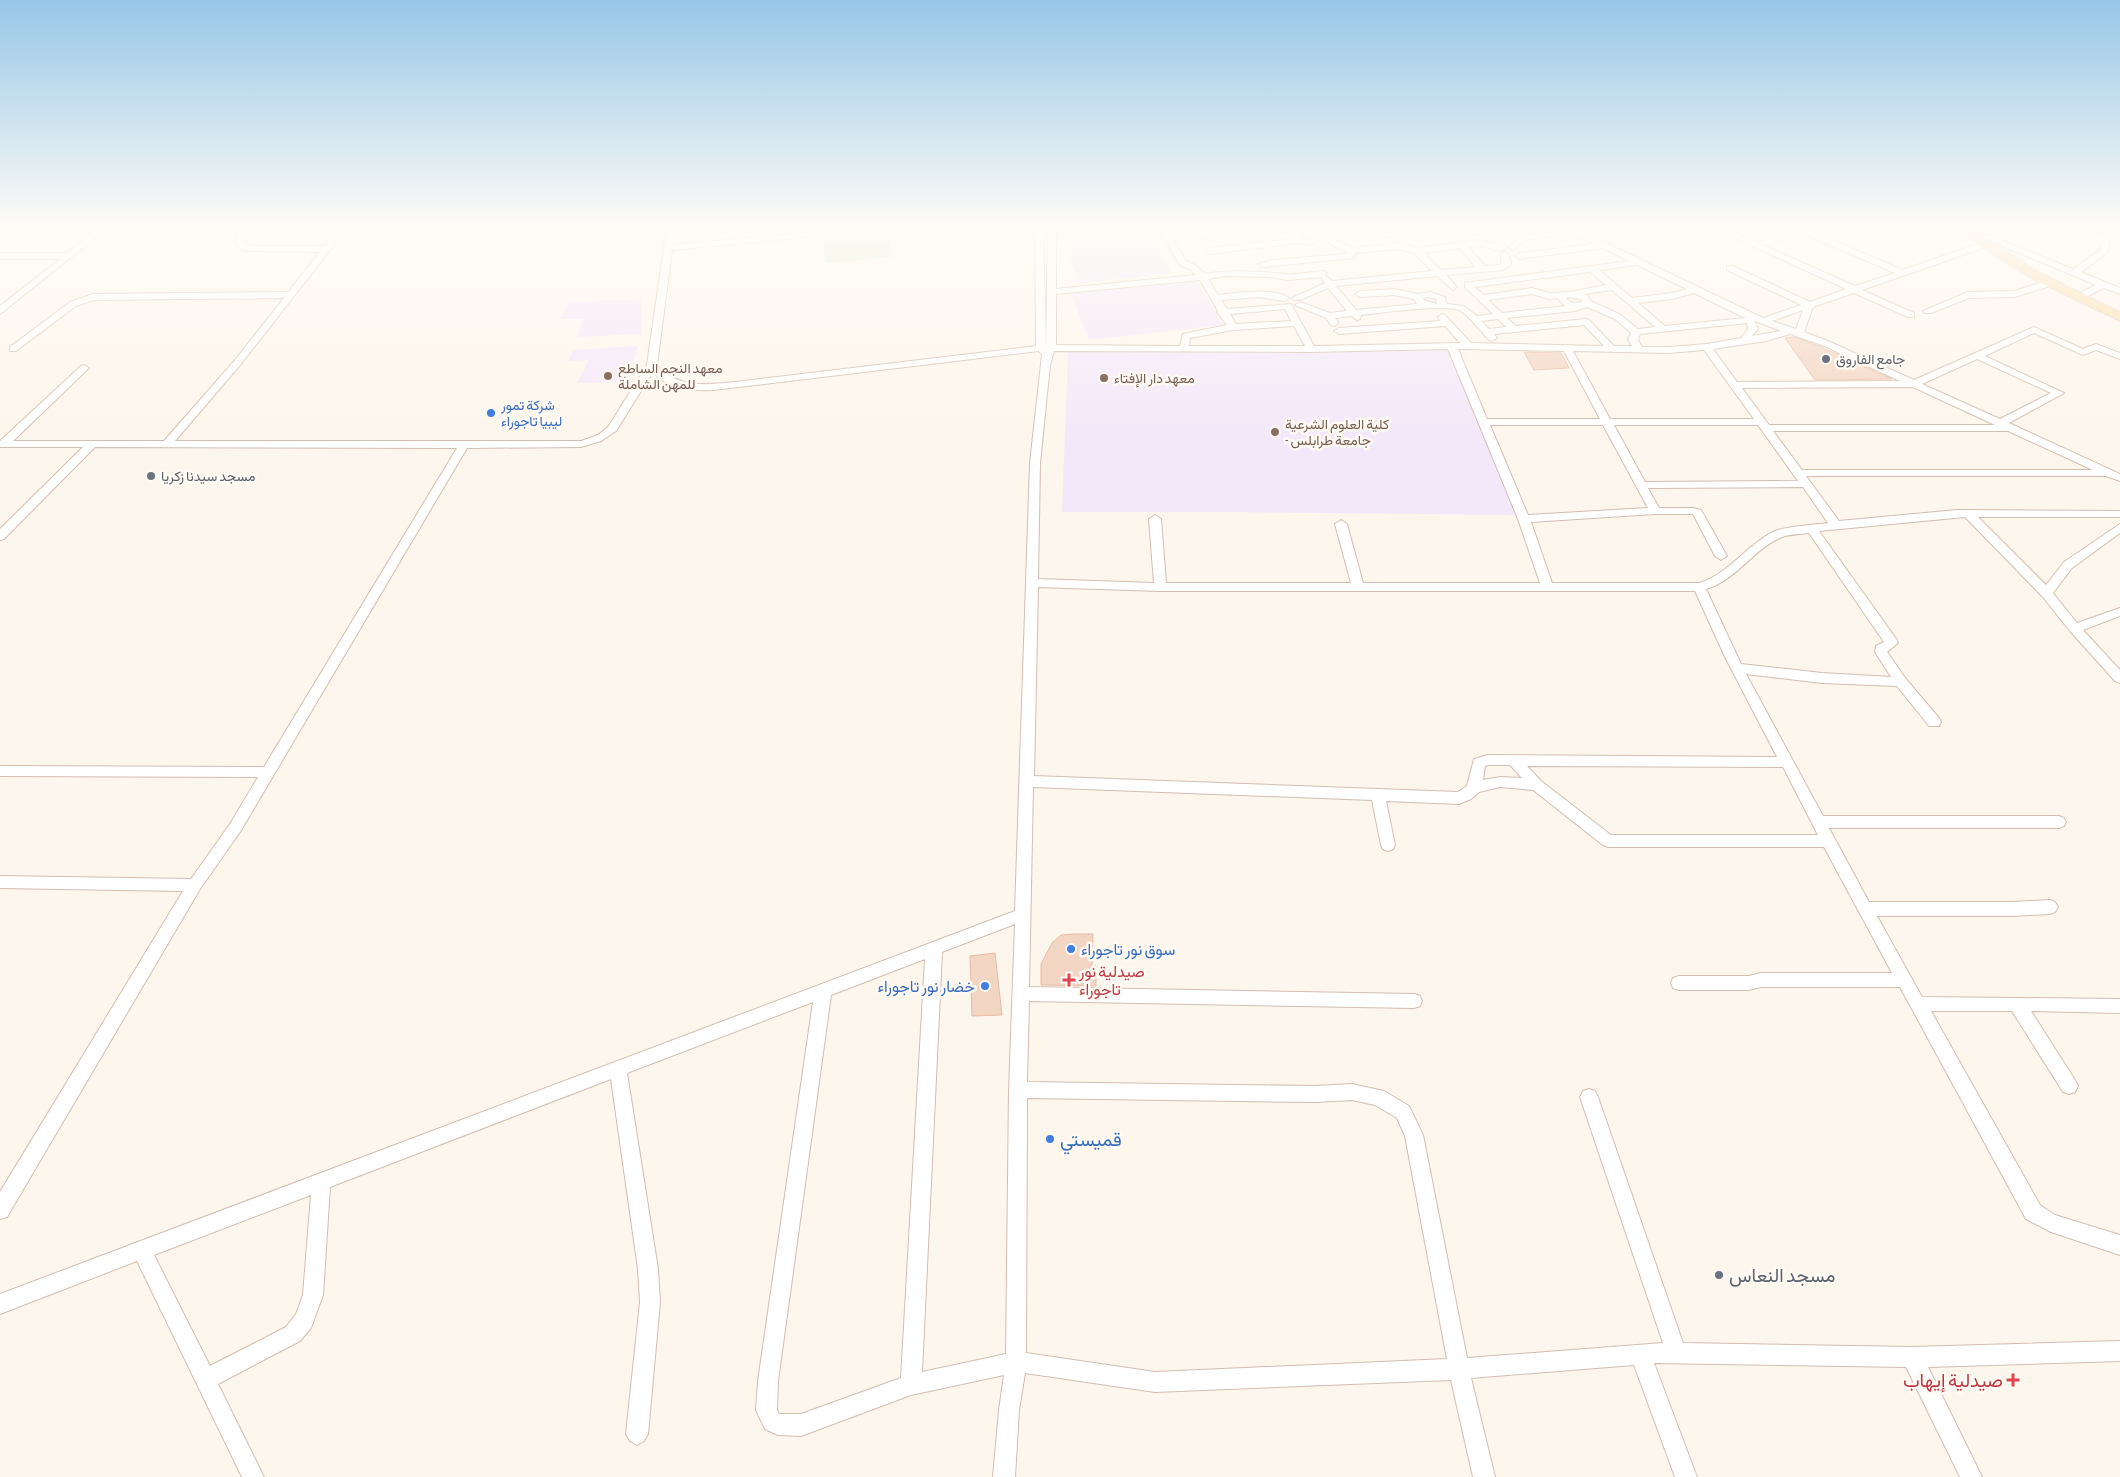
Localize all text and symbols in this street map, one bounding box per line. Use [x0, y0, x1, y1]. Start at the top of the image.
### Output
place label: جامع الفاروق [1836, 351, 1905, 370]
marker: جامع الفاروق [1820, 353, 1832, 365]
place label: معهد النجم الساطع للمهن الشاملة [618, 360, 722, 393]
marker: معهد النجم الساطع للمهن الشاملة [602, 370, 614, 382]
place label: معهد دار الإفتاء [1114, 370, 1195, 388]
marker: معهد دار الإفتاء [1098, 372, 1110, 384]
place label: شركة تمور ليبيا تاجوراء [500, 397, 562, 430]
marker: شركة تمور ليبيا تاجوراء [485, 407, 497, 419]
place label: كلية العلوم الشرعية - جامعة طرابلس [1285, 416, 1389, 449]
marker: كلية العلوم الشرعية - جامعة طرابلس [1269, 426, 1281, 438]
place label: مسجد سيدنا زكريا [161, 468, 255, 485]
marker: مسجد سيدنا زكريا [145, 470, 157, 482]
place label: سوق نور تاجوراء [1081, 940, 1175, 960]
marker: سوق نور تاجوراء [1065, 943, 1077, 955]
place label: صيدلية نور تاجوراء [1078, 962, 1145, 1000]
marker: صيدلية نور تاجوراء [1063, 974, 1075, 986]
place label: خضار نور تاجوراء [877, 977, 975, 997]
marker: خضار نور تاجوراء [979, 980, 991, 992]
place label: قميستي [1060, 1128, 1122, 1155]
marker: قميستي [1044, 1133, 1056, 1145]
place label: مسجد النعاس [1729, 1264, 1835, 1287]
marker: مسجد النعاس [1713, 1269, 1725, 1281]
place label: صيدلية إيهاب [1903, 1369, 2003, 1393]
marker: صيدلية إيهاب [2007, 1374, 2019, 1386]

